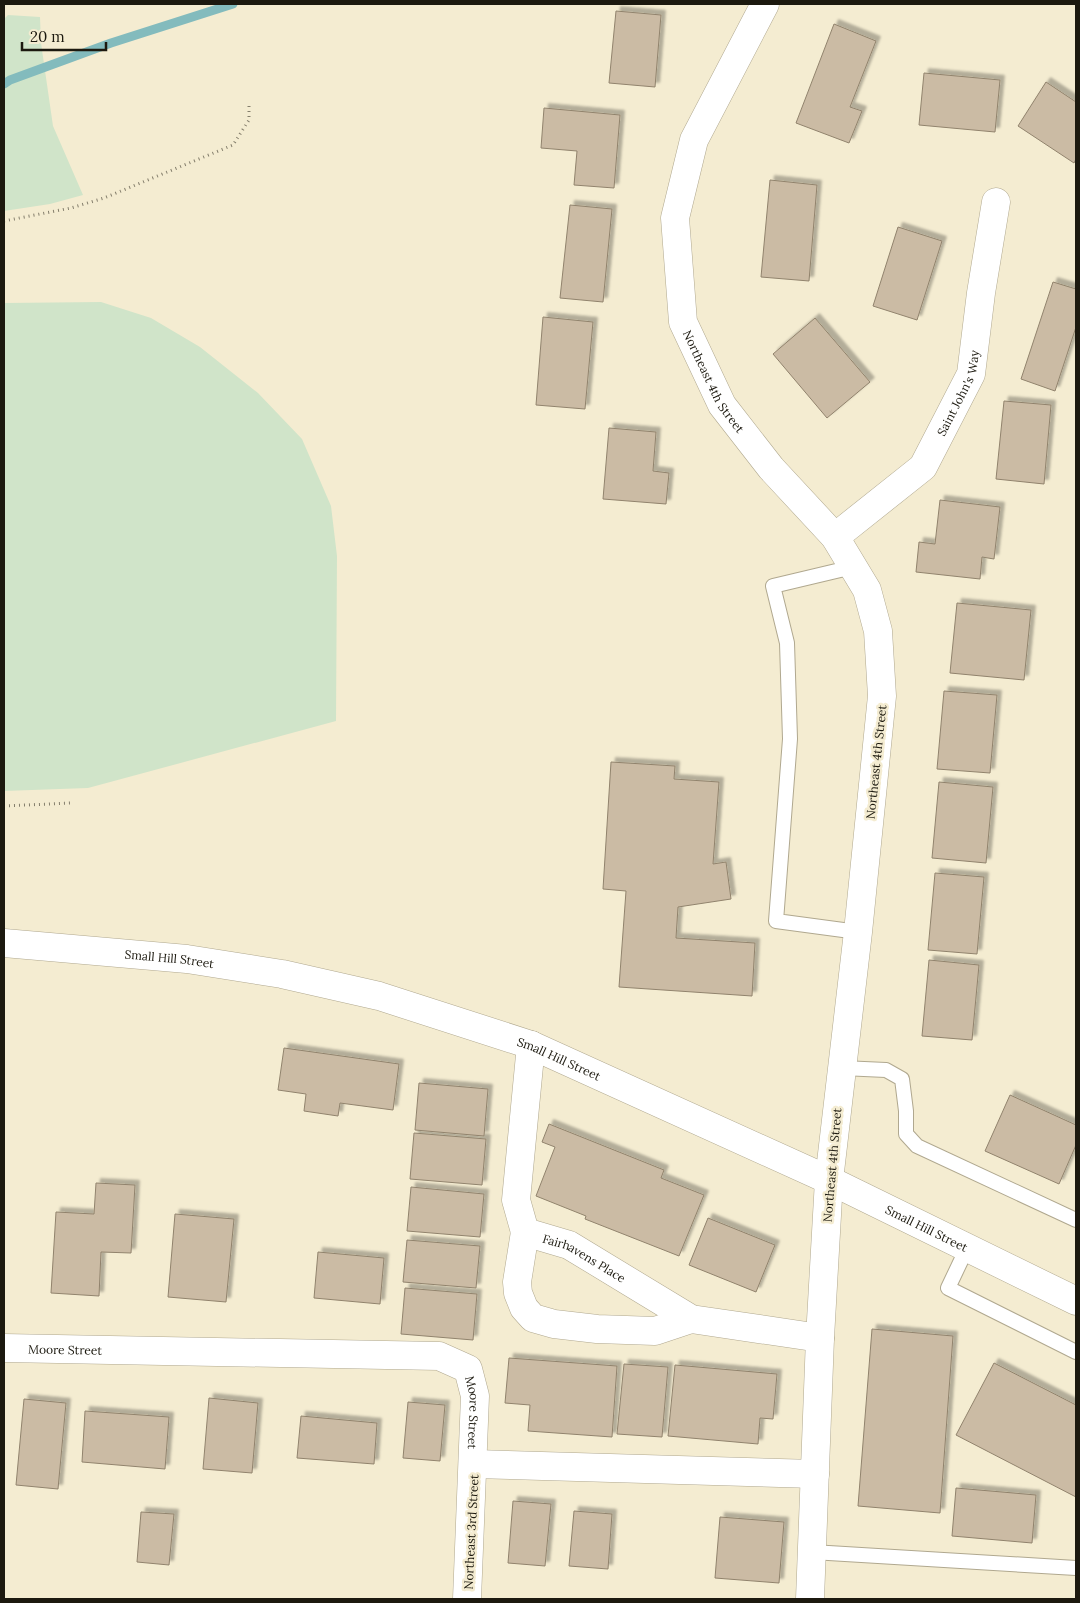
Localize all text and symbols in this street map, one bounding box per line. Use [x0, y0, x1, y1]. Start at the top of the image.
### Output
scale bar [22, 20, 106, 52]
text: 20 m [30, 27, 65, 46]
street label: Northeast 4th Street [680, 327, 748, 436]
street label: Saint John's Way [933, 349, 981, 438]
street label: Northeast 4th Street [863, 704, 889, 820]
street label: Small Hill Street [124, 946, 215, 971]
street label: Small Hill Street [515, 1034, 603, 1083]
street label: Northeast 4th Street [820, 1107, 845, 1223]
street label: Small Hill Street [883, 1201, 971, 1255]
street label: Fairhavens Place [541, 1230, 629, 1285]
street label: Moore Street [28, 1341, 102, 1357]
street label: Moore Street [463, 1374, 483, 1450]
street label: Northeast 3rd Street [460, 1474, 482, 1590]

